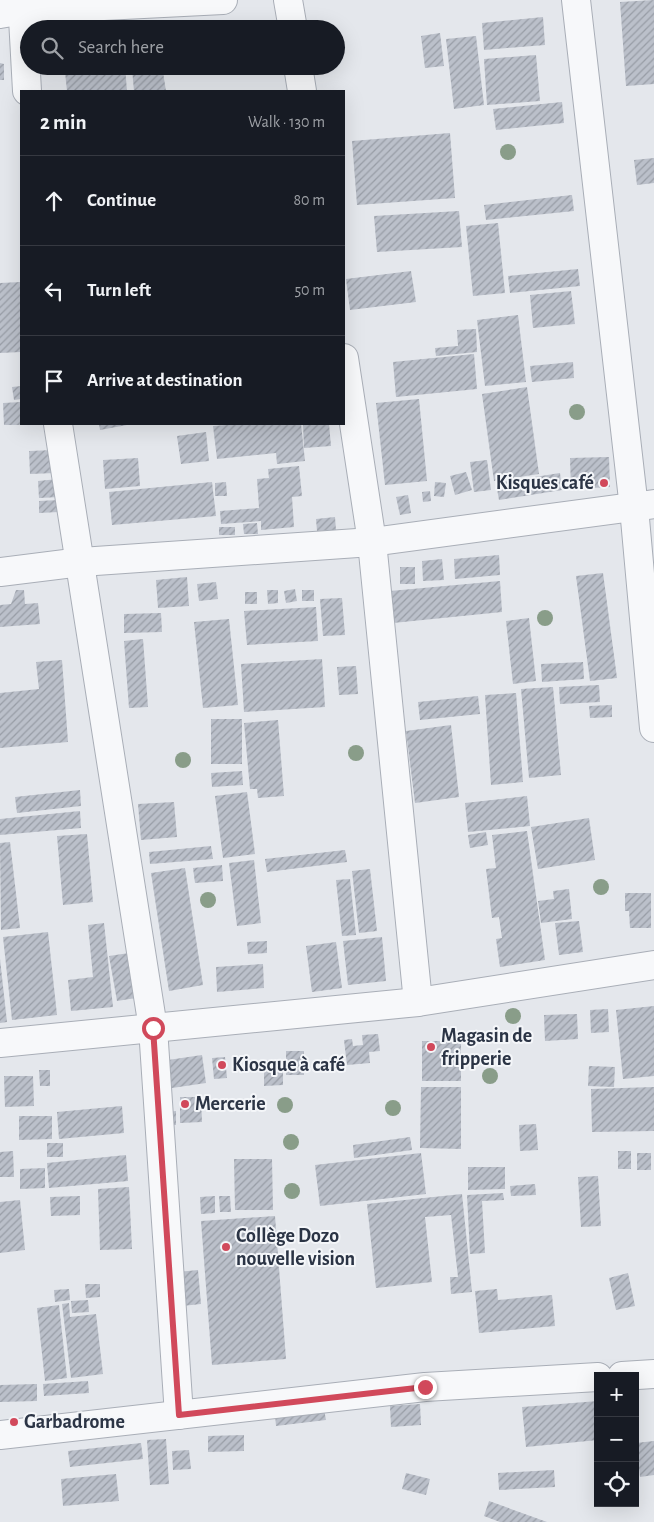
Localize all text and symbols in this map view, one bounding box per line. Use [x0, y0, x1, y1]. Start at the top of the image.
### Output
search box [20, 20, 345, 75]
icon: search [38, 34, 66, 62]
text: Search here [78, 38, 164, 57]
text: 2 min [40, 112, 87, 133]
text: Walk · 130 m [248, 114, 325, 130]
icon: ahead [40, 187, 68, 215]
text: Continue [87, 191, 156, 210]
text: 80 m [294, 192, 325, 208]
icon: left [40, 277, 68, 305]
text: Turn left [87, 281, 151, 300]
text: 50 m [294, 282, 325, 298]
icon: arrive [40, 367, 68, 395]
text: Arrive at destination [87, 371, 243, 390]
place label: Kisques café [496, 473, 594, 493]
marker: Kisques café [598, 477, 610, 489]
route start [142, 1017, 165, 1040]
place label: Magasin de fripperie [441, 1026, 532, 1069]
marker: Magasin de fripperie [425, 1041, 437, 1053]
place label: Kiosque à café [232, 1055, 345, 1075]
marker: Kiosque à café [216, 1059, 228, 1071]
place label: Mercerie [195, 1094, 266, 1114]
marker: Mercerie [179, 1098, 191, 1110]
place label: Collège Dozo nouvelle vision [236, 1226, 355, 1269]
marker: Collège Dozo nouvelle vision [220, 1241, 232, 1253]
map controls [594, 1372, 639, 1507]
button: + [594, 1372, 639, 1417]
route end [414, 1376, 437, 1399]
place label: Garbadrome [24, 1412, 125, 1432]
marker: Garbadrome [8, 1416, 20, 1428]
button: − [594, 1417, 639, 1462]
button: locate [594, 1462, 639, 1507]

